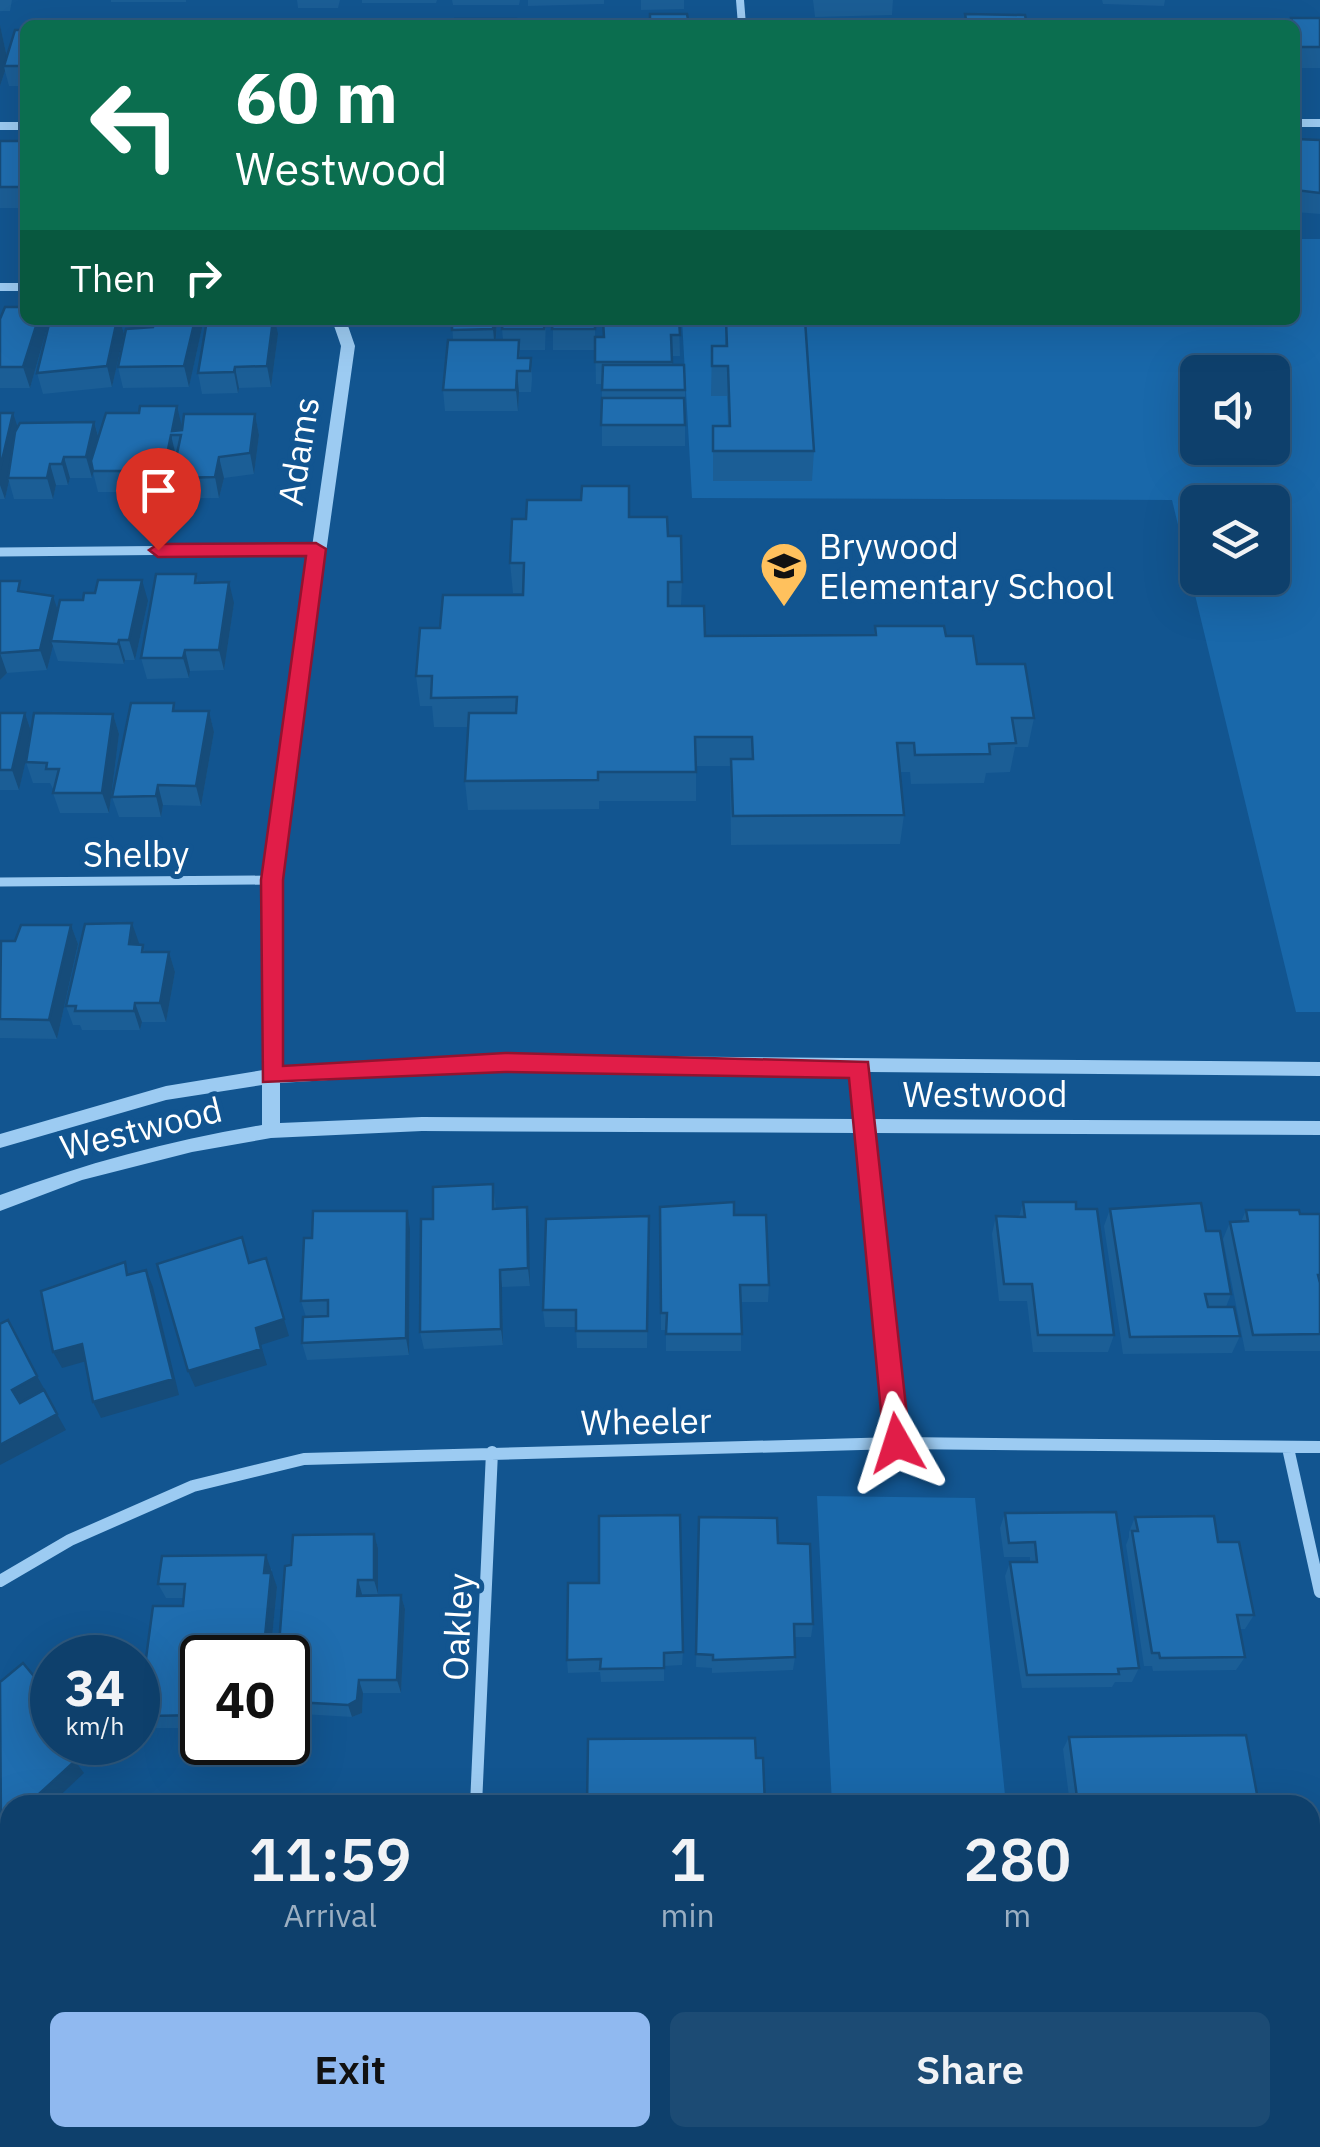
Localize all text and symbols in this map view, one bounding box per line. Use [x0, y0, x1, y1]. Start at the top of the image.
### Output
text: 60 m [235, 51, 398, 142]
icon: left [70, 60, 200, 190]
text: Westwood [235, 139, 447, 197]
icon: right [176, 250, 231, 305]
text: Then [70, 253, 156, 302]
map controls [1180, 355, 1290, 595]
button: sound [1180, 355, 1290, 465]
street label: Adams [267, 394, 329, 508]
pin [116, 448, 201, 551]
icon: arrive [131, 463, 186, 518]
button: layers [1180, 485, 1290, 595]
place label: Brywood Elementary School [819, 523, 1114, 609]
school or university icon: Brywood Elementary School [758, 540, 810, 608]
street label: Shelby [83, 831, 189, 877]
street label: Westwood [902, 1071, 1068, 1117]
street label: Westwood [55, 1086, 227, 1170]
position arrow [845, 1391, 949, 1495]
street label: Wheeler [580, 1397, 712, 1445]
street label: Oakley [431, 1572, 483, 1682]
speed limit sign: 40 [180, 1635, 310, 1765]
text: 34 [65, 1655, 125, 1720]
text: km/h [66, 1709, 124, 1742]
text: 11:59 [249, 1819, 412, 1898]
text: 1 [670, 1819, 706, 1898]
text: 280 [963, 1819, 1071, 1898]
text: Arrival [284, 1894, 377, 1936]
text: min [660, 1894, 715, 1936]
text: m [1003, 1894, 1031, 1936]
button: Exit [50, 2012, 650, 2127]
button: Share [670, 2012, 1270, 2127]

